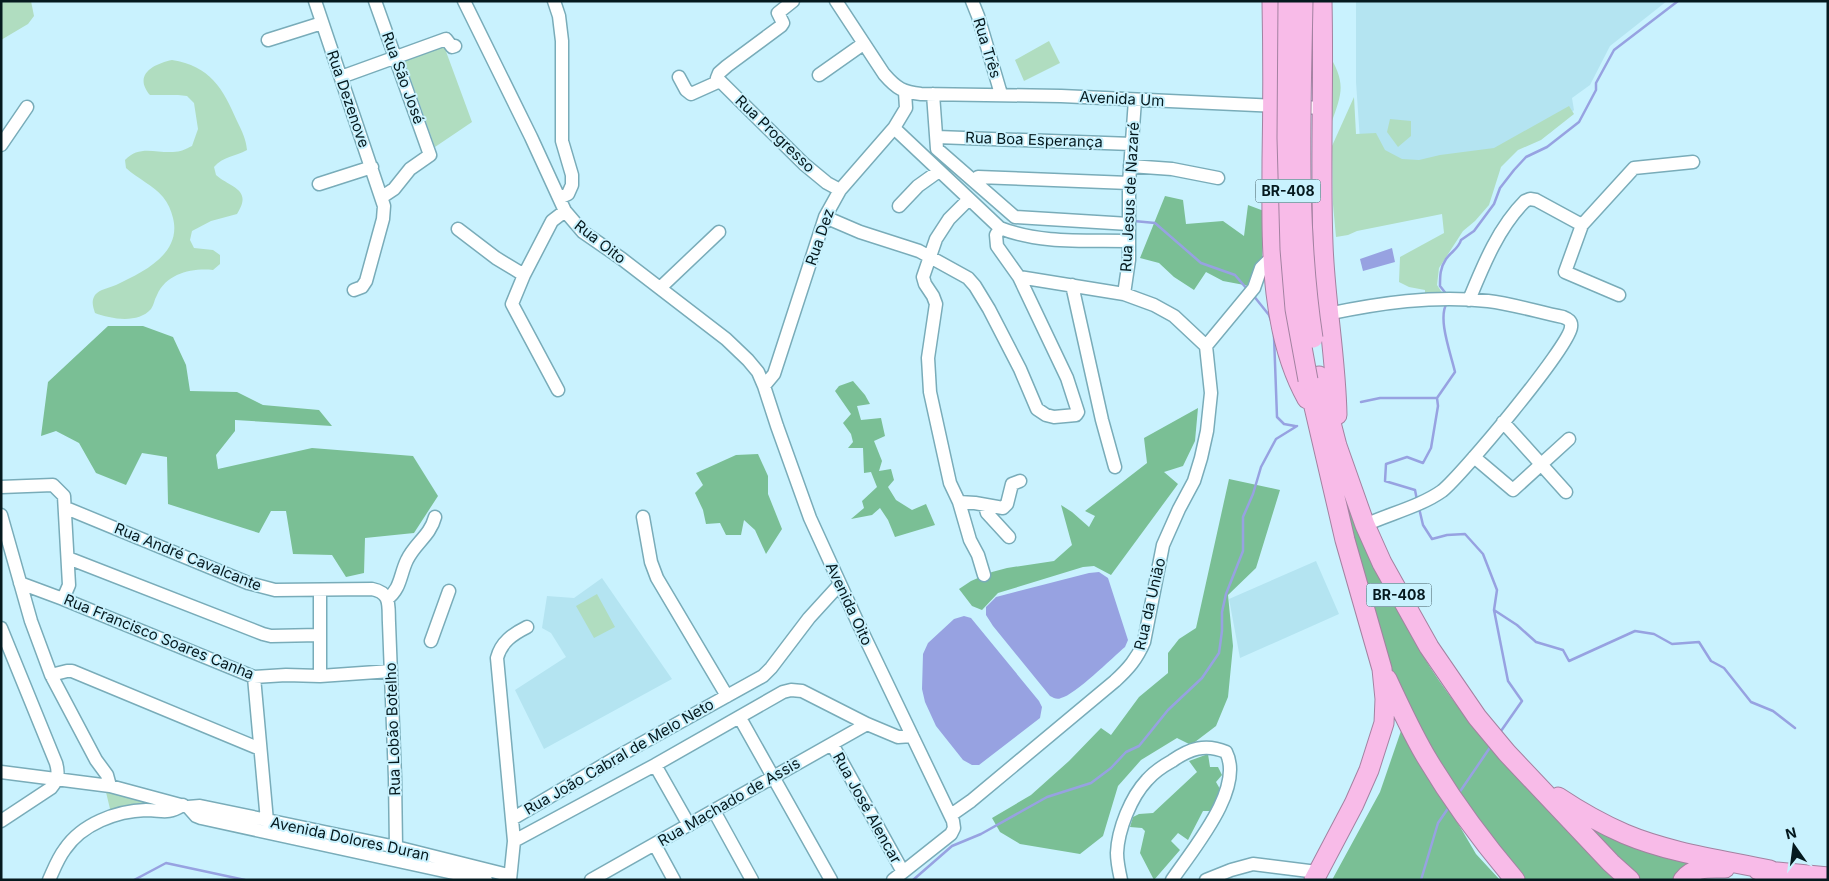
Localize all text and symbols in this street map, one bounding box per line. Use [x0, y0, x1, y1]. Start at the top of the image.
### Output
street label: Rua Três [969, 15, 1006, 80]
street label: Rua São José [378, 29, 429, 126]
street label: Rua Dezenove [323, 48, 374, 150]
street label: Avenida Um [1079, 87, 1165, 110]
street label: Rua Progresso [732, 91, 819, 176]
street label: Rua Jesus de Nazaré [1116, 122, 1143, 272]
street label: Rua Boa Esperança [965, 128, 1103, 151]
road number: BR-408 [1256, 180, 1320, 202]
street label: Rua Dez [801, 206, 838, 268]
street label: Rua Oito [571, 216, 630, 268]
street label: Rua André Cavalcante [112, 518, 265, 595]
street label: Rua da União [1130, 556, 1169, 652]
street label: Avenida Oito [822, 559, 877, 648]
road number: BR-408 [1366, 584, 1432, 606]
street label: Rua Francisco Soares Canha [61, 590, 257, 683]
street label: Rua Lobão Botelho [381, 662, 404, 796]
street label: Rua João Cabral de Melo Neto [520, 694, 717, 819]
street label: Rua José Alencar [829, 749, 906, 867]
street label: Rua Machado de Assis [654, 753, 803, 850]
street label: Avenida Dolores Duran [269, 812, 431, 865]
north arrow [1769, 821, 1819, 871]
text: N [1784, 823, 1798, 842]

